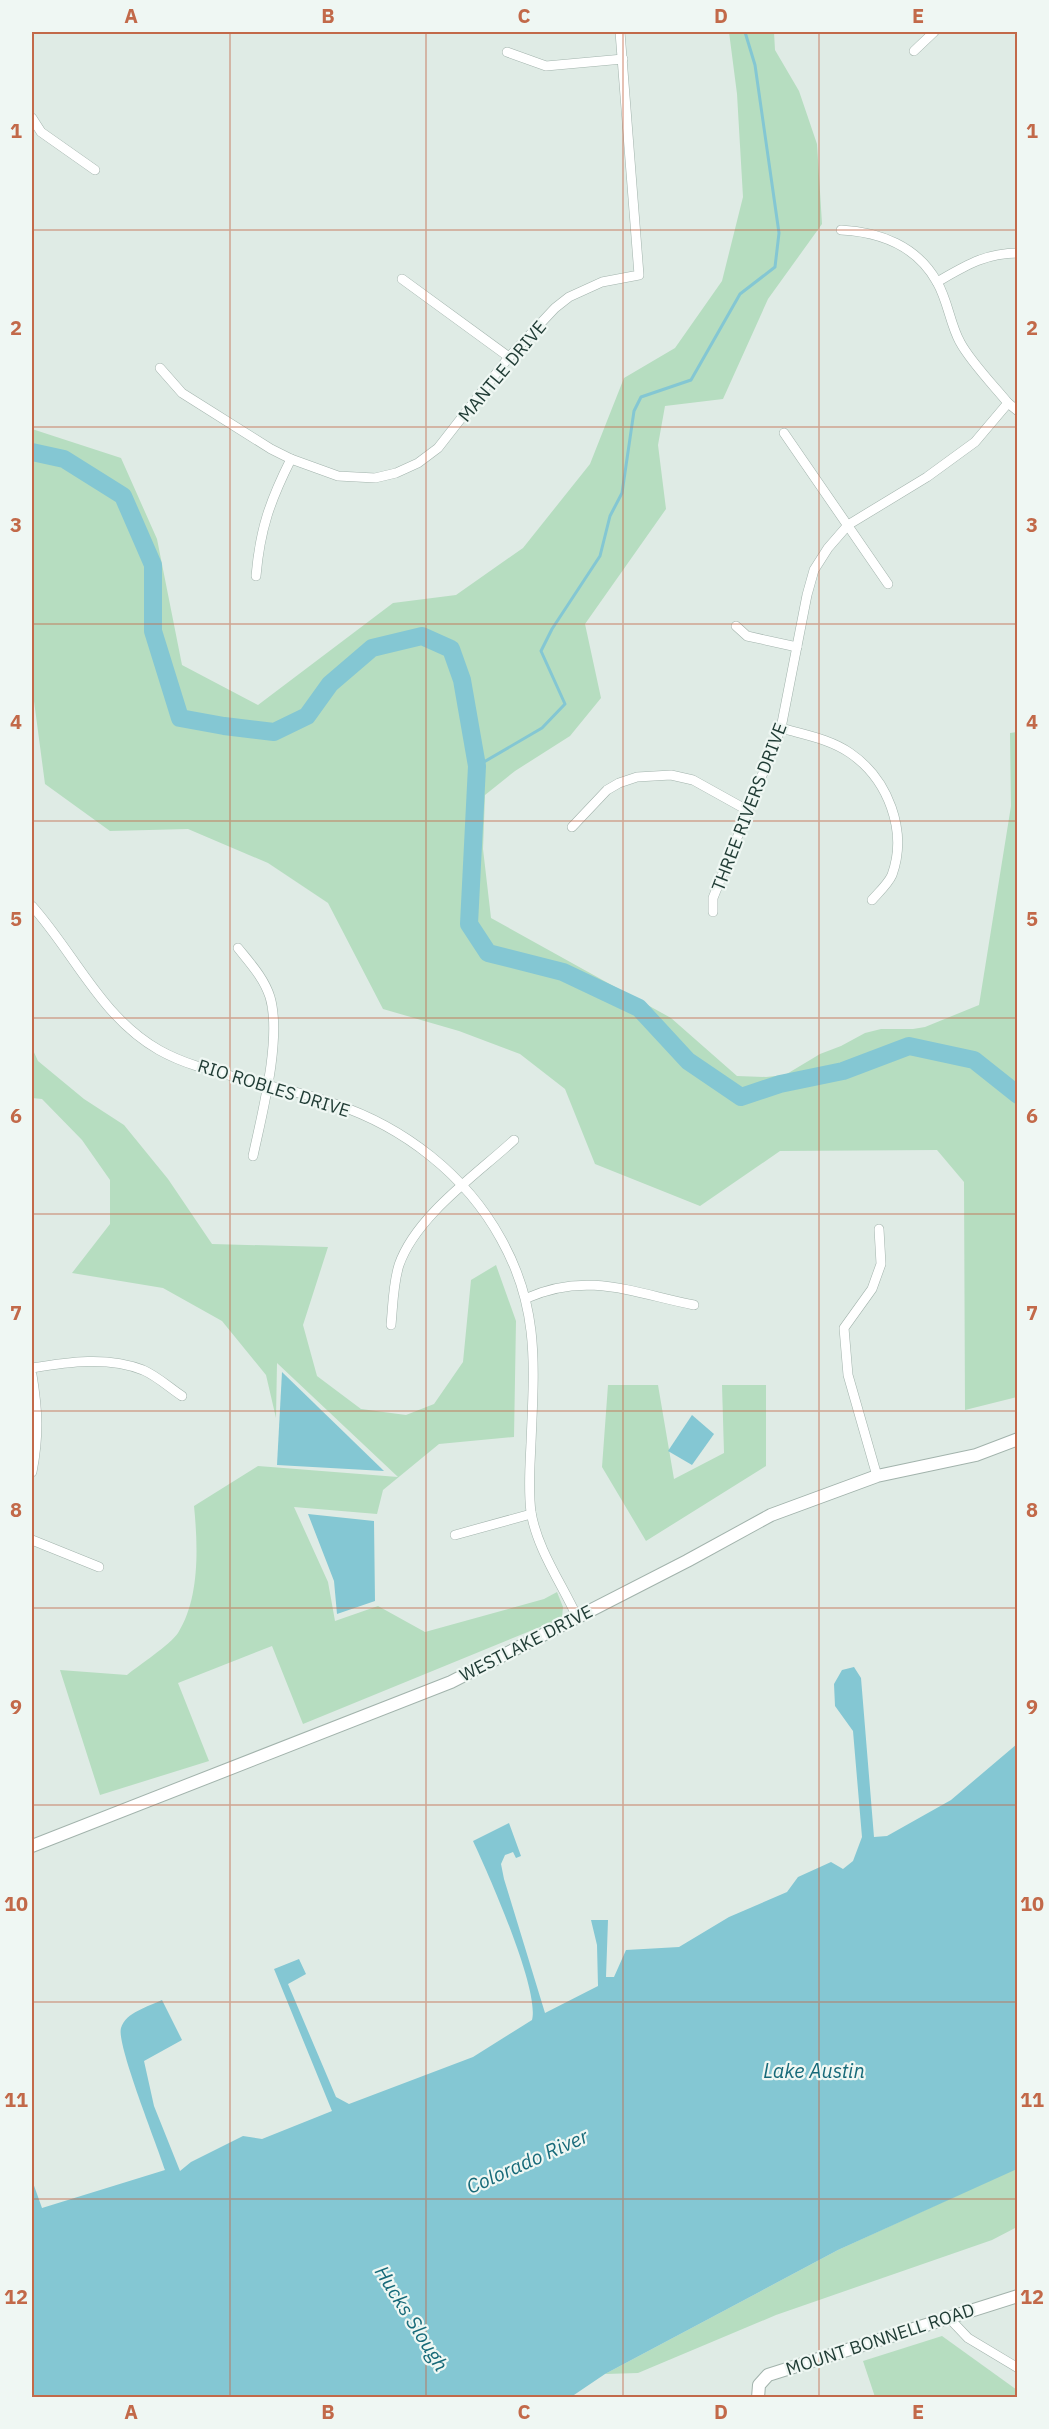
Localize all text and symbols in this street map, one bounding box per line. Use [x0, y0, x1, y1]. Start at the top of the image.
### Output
text: A [124, 2, 138, 29]
text: B [321, 2, 335, 29]
text: C [517, 2, 531, 29]
text: D [714, 2, 728, 29]
text: E [912, 2, 924, 29]
text: 1 [10, 117, 22, 144]
text: 1 [1026, 117, 1038, 144]
text: 2 [10, 314, 22, 341]
text: 2 [1026, 314, 1038, 341]
street label: MANTLE DRIVE [453, 316, 551, 426]
text: 3 [10, 511, 22, 538]
text: 3 [1026, 511, 1038, 538]
text: 4 [10, 708, 22, 735]
text: 4 [1026, 708, 1038, 735]
street label: THREE RIVERS DRIVE [706, 720, 792, 894]
text: 5 [10, 905, 22, 932]
text: 5 [1026, 905, 1038, 932]
street label: RIO ROBLES DRIVE [195, 1054, 353, 1122]
text: 6 [10, 1102, 22, 1129]
text: 6 [1026, 1102, 1038, 1129]
text: 7 [10, 1299, 22, 1326]
text: 7 [1026, 1299, 1038, 1326]
text: 8 [10, 1496, 22, 1523]
text: 8 [1026, 1496, 1038, 1523]
street label: WESTLAKE DRIVE [456, 1600, 596, 1686]
text: 9 [10, 1693, 22, 1720]
text: 9 [1026, 1693, 1038, 1720]
text: 10 [4, 1890, 28, 1917]
text: 10 [1020, 1890, 1044, 1917]
water label: Lake Austin [763, 2057, 865, 2084]
text: 11 [4, 2086, 28, 2113]
text: 11 [1020, 2086, 1044, 2113]
water label: Colorado River [462, 2122, 593, 2200]
water label: Hucks Slough [369, 2260, 455, 2376]
text: 12 [4, 2283, 28, 2310]
text: 12 [1020, 2283, 1044, 2310]
street label: MOUNT BONNELL ROAD [783, 2298, 977, 2380]
text: A [124, 2398, 138, 2425]
text: B [321, 2398, 335, 2425]
text: C [517, 2398, 531, 2425]
text: D [714, 2398, 728, 2425]
text: E [912, 2398, 924, 2425]

